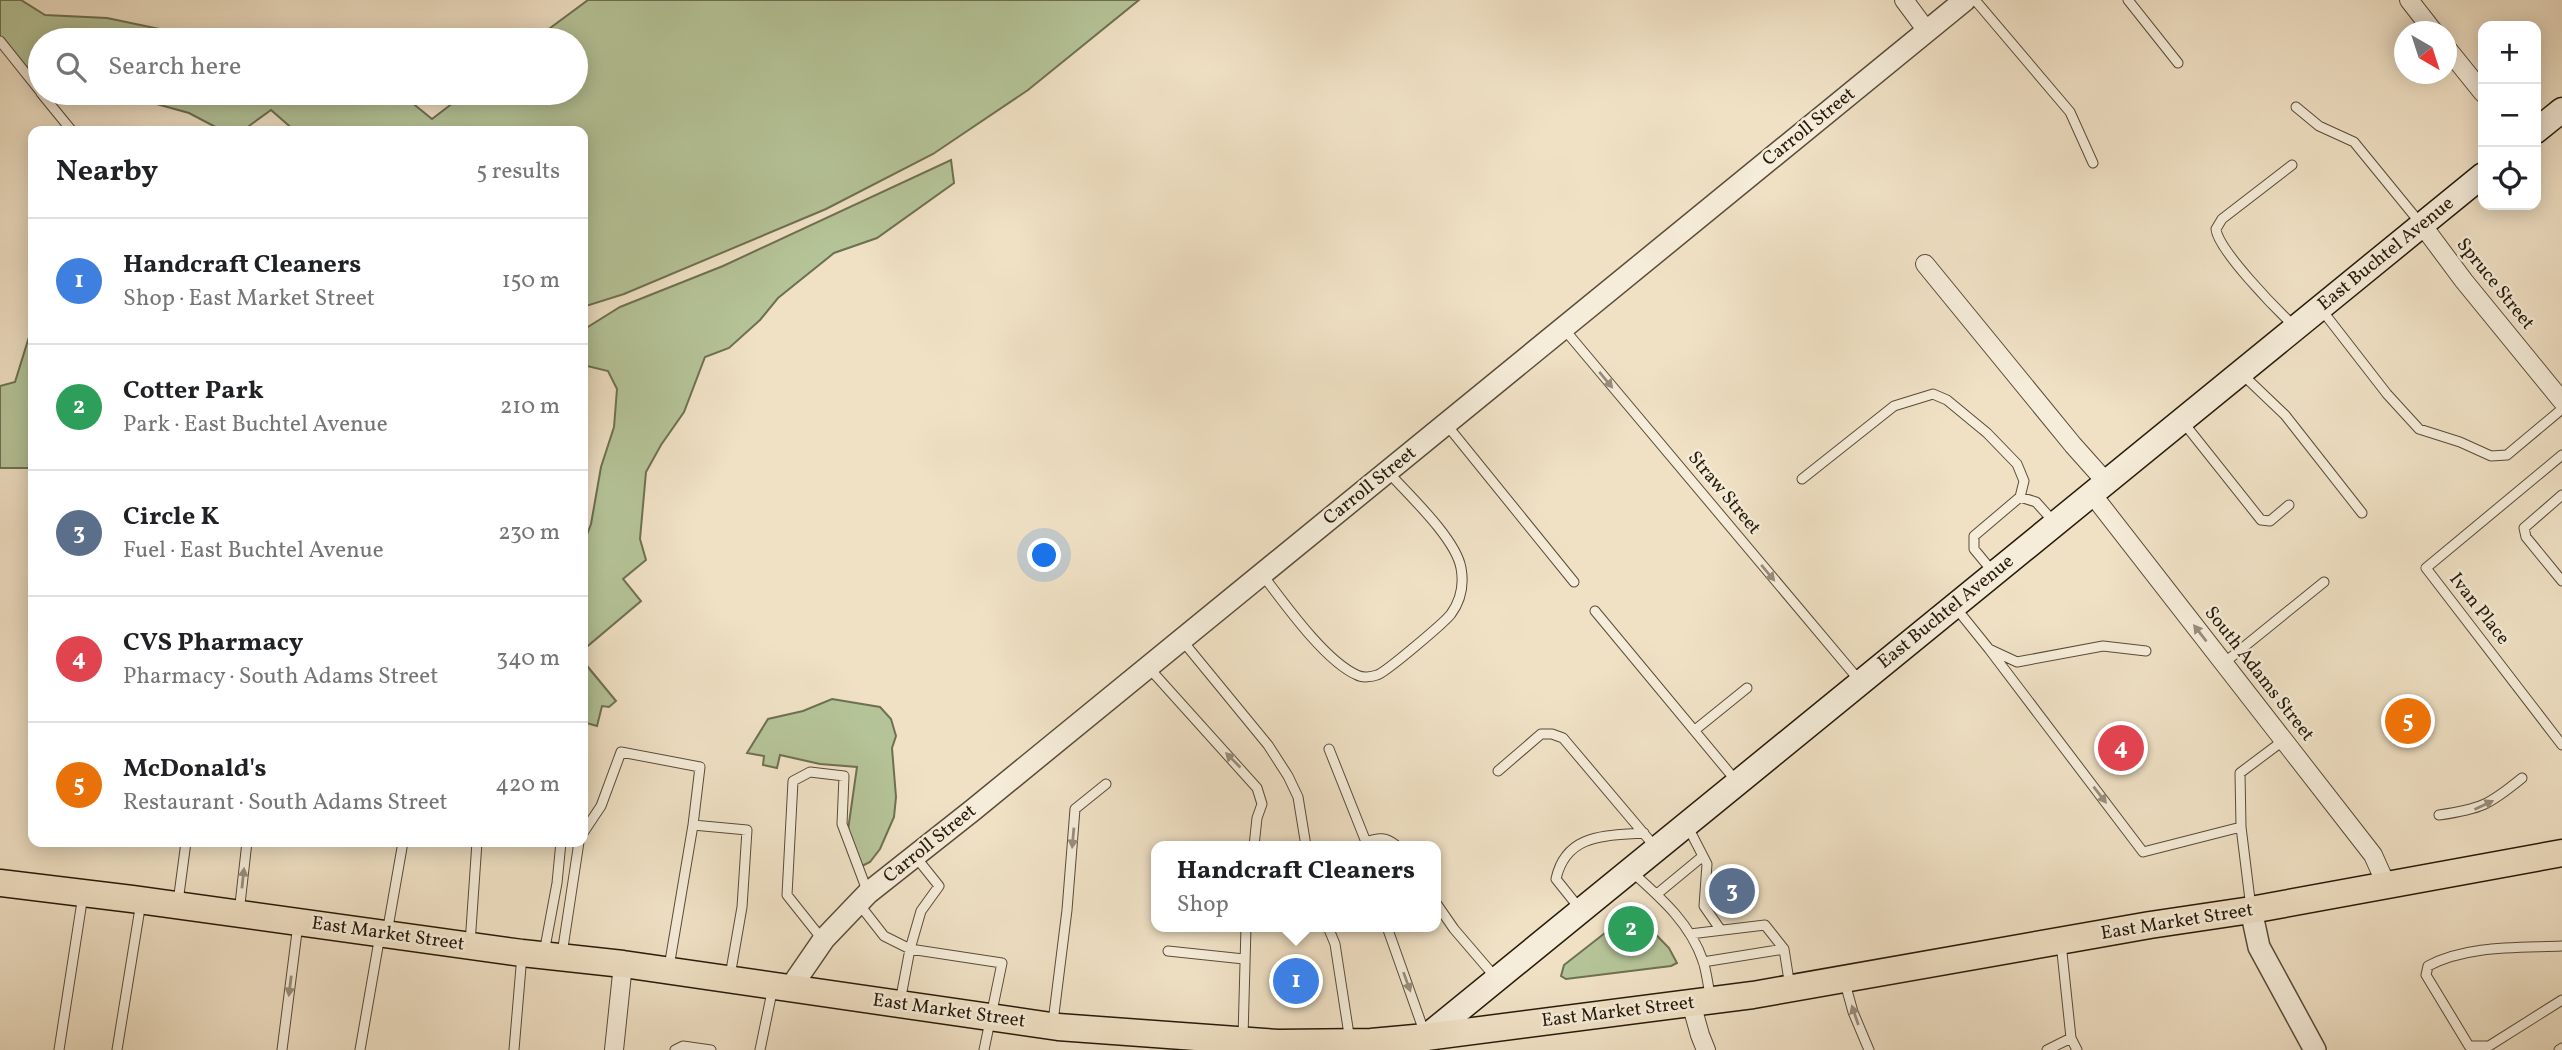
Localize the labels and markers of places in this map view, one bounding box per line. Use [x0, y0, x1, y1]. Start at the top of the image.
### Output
pin: 5 [2385, 695, 2431, 747]
pin: 4 [2098, 722, 2144, 774]
pin: 3 [1709, 865, 1755, 917]
pin: 2 [1608, 903, 1654, 955]
pin: 1 [1273, 955, 1319, 1007]

